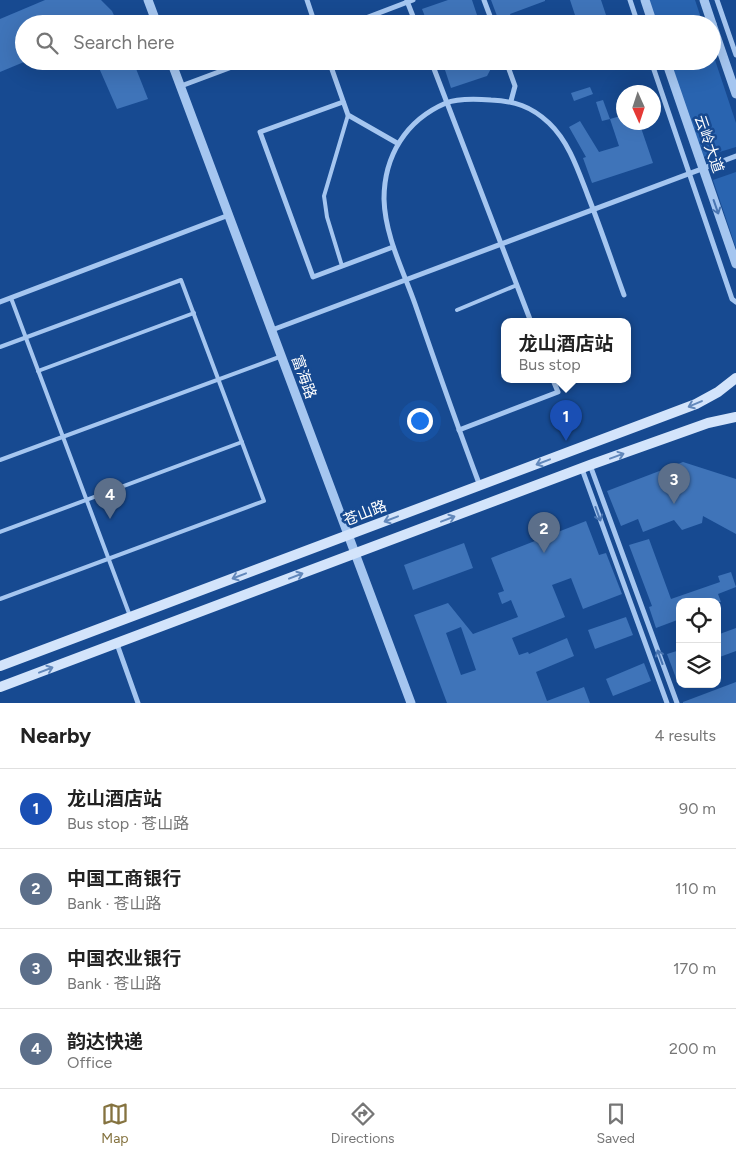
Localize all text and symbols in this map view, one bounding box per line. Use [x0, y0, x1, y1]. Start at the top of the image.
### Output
search box [15, 15, 721, 70]
icon: search [33, 29, 61, 57]
text: Search here [73, 31, 175, 54]
north arrow [616, 85, 661, 130]
street label: 云岭大道 [691, 113, 727, 175]
one-way arrow [712, 198, 721, 214]
popup [501, 318, 631, 383]
text: 龙山酒店站 [518, 332, 614, 355]
street label: 富海路 [288, 353, 320, 401]
text: Bus stop [518, 355, 581, 374]
pin: 1 [550, 400, 582, 441]
one-way arrow [688, 400, 703, 409]
your location [407, 408, 433, 434]
one-way arrow [608, 451, 624, 460]
one-way arrow [536, 458, 552, 467]
pin: 3 [658, 463, 690, 504]
pin: 4 [94, 478, 126, 519]
street label: 苍山路 [341, 497, 389, 529]
one-way arrow [594, 506, 603, 522]
pin: 2 [528, 512, 560, 553]
one-way arrow [440, 514, 455, 523]
one-way arrow [384, 515, 400, 524]
one-way arrow [288, 571, 303, 580]
one-way arrow [232, 572, 247, 581]
map controls [676, 598, 721, 688]
button: locate [676, 598, 721, 643]
button: layers [676, 643, 721, 688]
one-way arrow [655, 650, 664, 665]
one-way arrow [37, 665, 53, 674]
text: Nearby [20, 723, 91, 748]
text: 4 results [655, 726, 716, 745]
text: 龙山酒店站 [67, 787, 162, 810]
text: 1 [33, 799, 39, 818]
text: 90 m [679, 799, 716, 818]
text: Bus stop · 苍山路 [67, 814, 189, 833]
text: 中国工商银行 [67, 867, 181, 890]
text: 2 [31, 879, 41, 898]
text: 110 m [675, 879, 716, 898]
text: Bank · 苍山路 [67, 894, 162, 913]
text: 中国农业银行 [67, 947, 181, 970]
text: 3 [32, 959, 40, 978]
text: 170 m [673, 959, 716, 978]
text: Bank · 苍山路 [67, 974, 162, 993]
text: 韵达快递 [67, 1030, 143, 1053]
text: 4 [31, 1039, 41, 1058]
text: 200 m [669, 1039, 716, 1058]
text: Office [67, 1053, 112, 1072]
tab: Map [101, 1100, 129, 1147]
tab: Directions [331, 1100, 395, 1147]
tab: Saved [596, 1100, 635, 1147]

